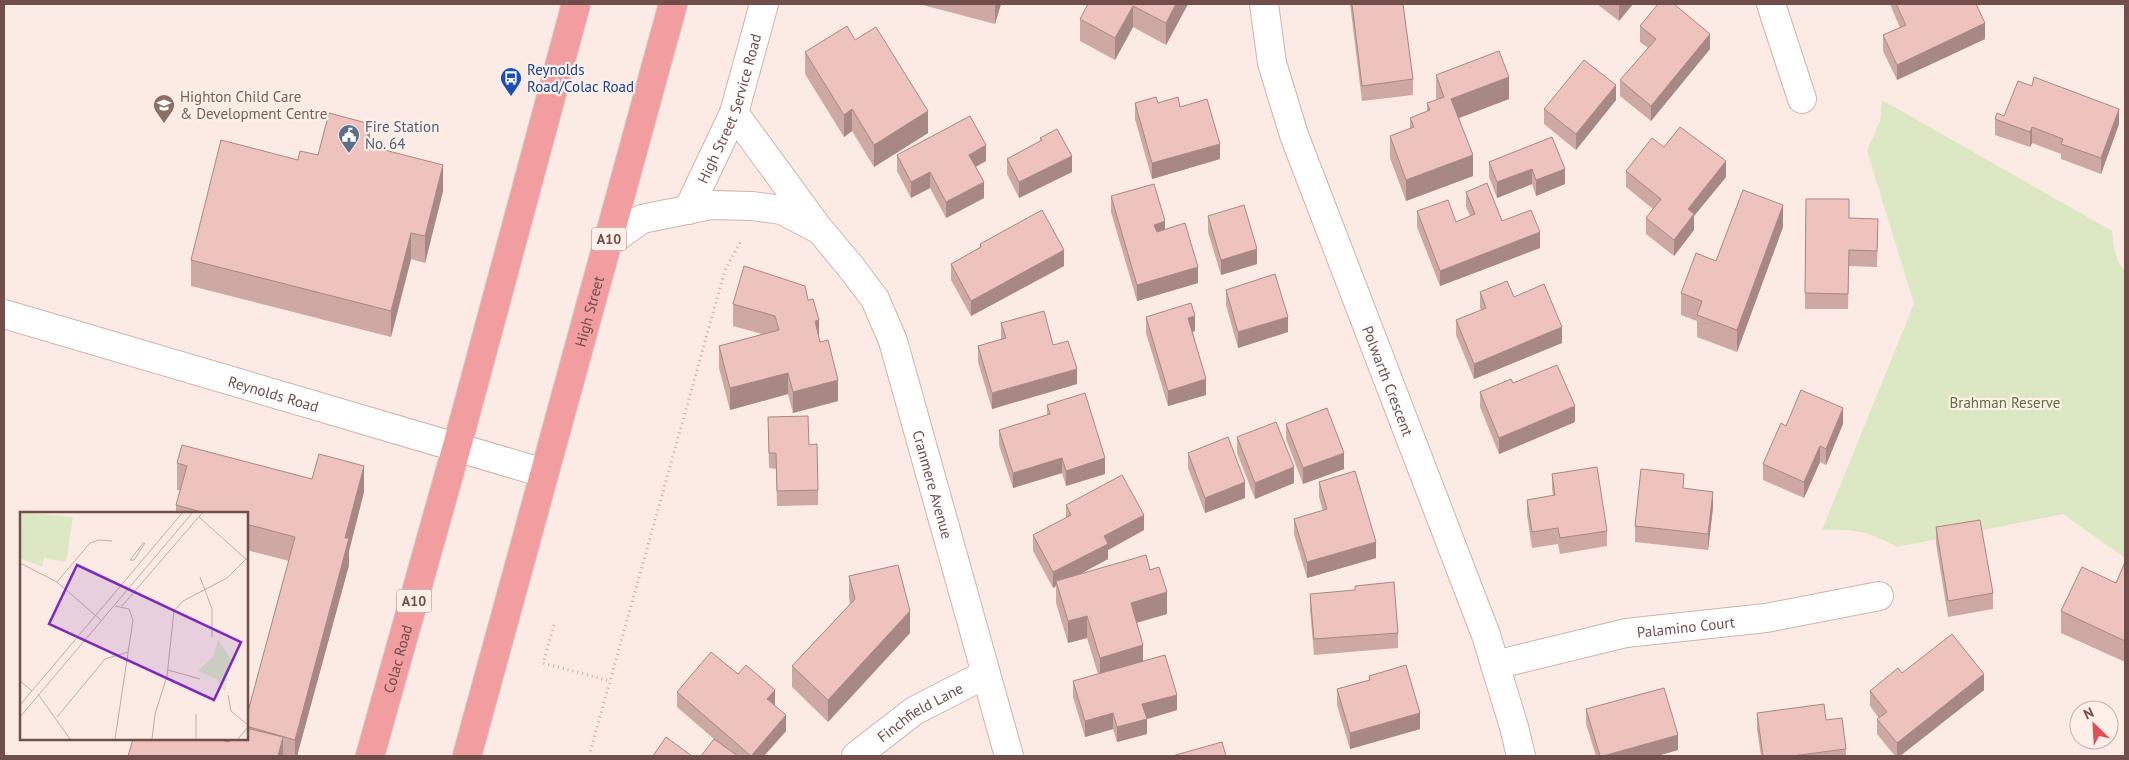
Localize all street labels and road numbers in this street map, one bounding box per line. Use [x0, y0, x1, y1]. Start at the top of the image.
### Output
street label: High Street Service Road [693, 31, 765, 186]
road number: A10 [592, 228, 626, 250]
street label: High Street [570, 274, 608, 349]
street label: Polwarth Crescent [1359, 323, 1418, 438]
street label: Reynolds Road [226, 371, 321, 416]
street label: Cranmere Avenue [909, 428, 957, 541]
road number: A10 [396, 590, 432, 612]
street label: Palamino Court [1636, 612, 1736, 641]
street label: Colac Road [379, 622, 416, 695]
street label: Finchfield Lane [873, 678, 966, 746]

